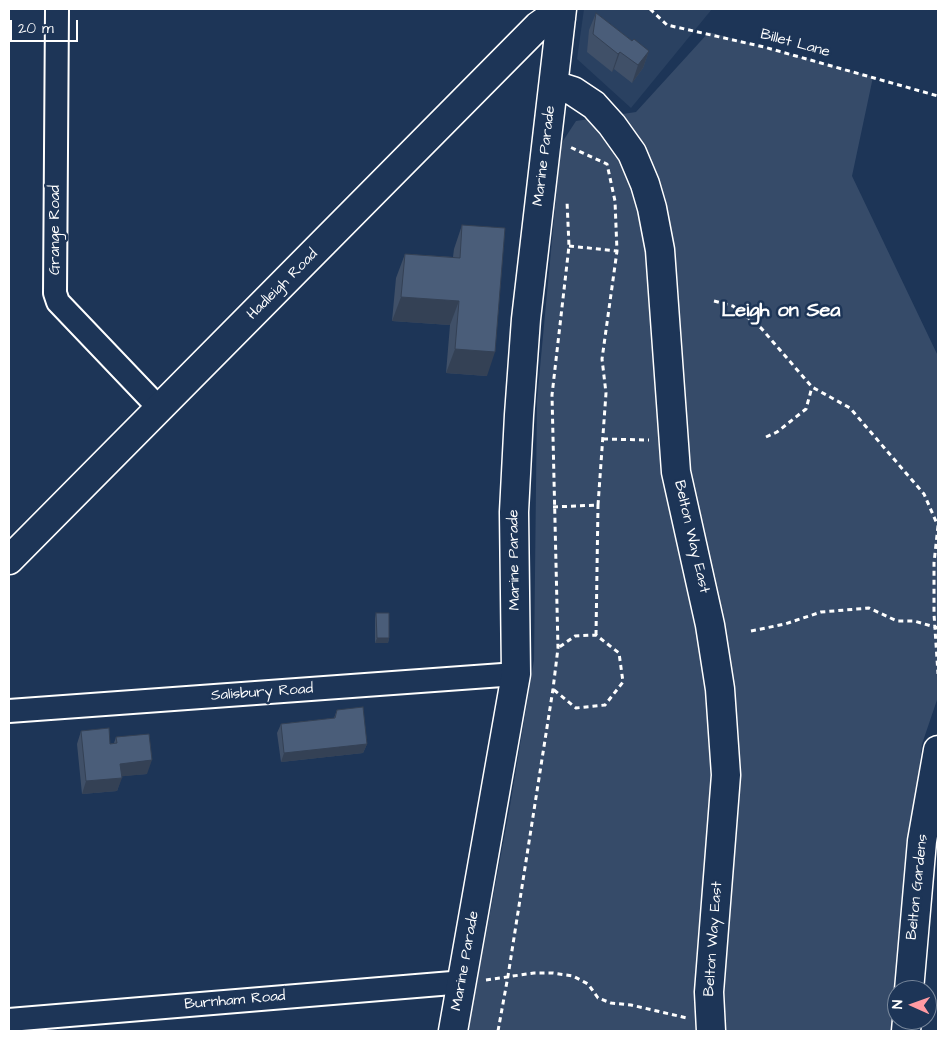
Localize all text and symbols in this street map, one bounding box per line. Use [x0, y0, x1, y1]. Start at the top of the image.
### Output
scale bar [12, 10, 80, 42]
text: 20 m [18, 18, 54, 39]
street label: Billet Lane [758, 26, 832, 62]
street label: Marine Parade [530, 105, 560, 207]
street label: Grange Road [47, 185, 65, 275]
street label: Hadleigh Road [244, 246, 322, 324]
district label: Leigh on Sea [721, 300, 841, 324]
street label: Belton Way East [669, 479, 713, 595]
street label: Marine Parade [505, 509, 525, 611]
street label: Salisbury Road [210, 680, 314, 706]
street label: Belton Gardens [903, 833, 933, 941]
street label: Belton Way East [701, 881, 727, 997]
street label: Marine Parade [448, 910, 484, 1012]
north arrow [887, 980, 937, 1030]
street label: Burnham Road [184, 988, 286, 1014]
text: N [888, 1000, 908, 1009]

